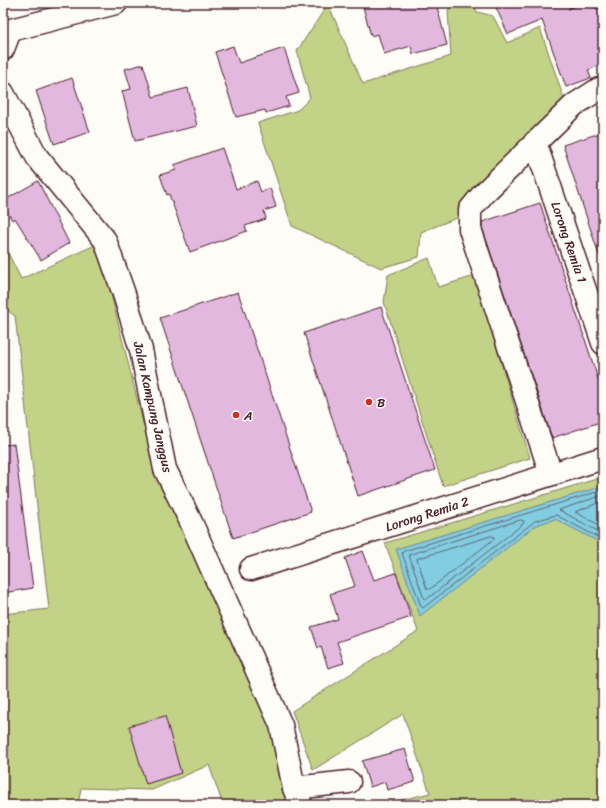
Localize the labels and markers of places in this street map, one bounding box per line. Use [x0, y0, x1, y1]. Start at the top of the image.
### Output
place label: B [377, 391, 385, 414]
marker: B [364, 397, 374, 407]
place label: A [243, 404, 253, 427]
marker: A [231, 410, 241, 420]

